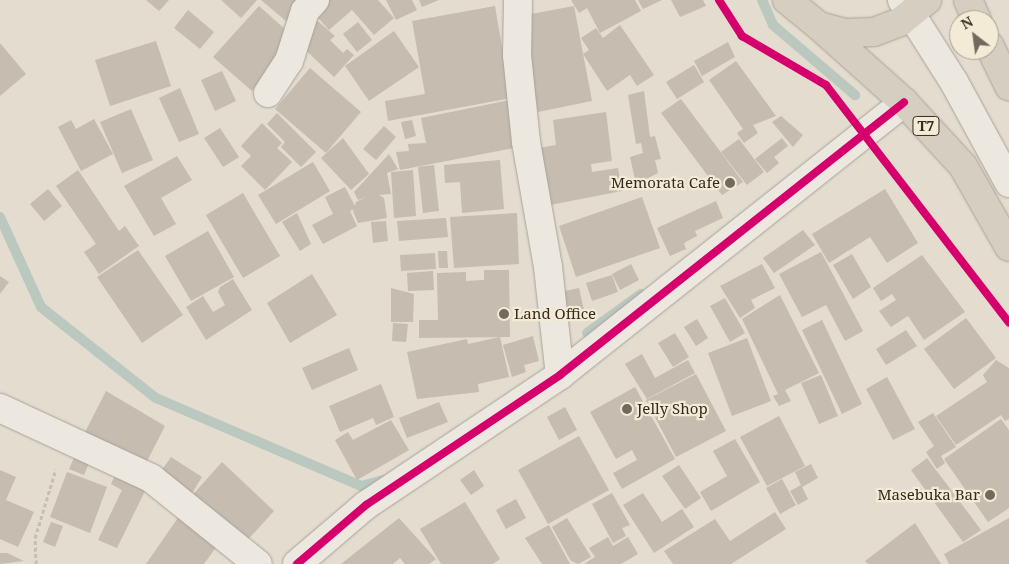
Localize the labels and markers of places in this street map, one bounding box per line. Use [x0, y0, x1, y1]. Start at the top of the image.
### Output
place label: Memorata Cafe [611, 174, 720, 192]
marker: Memorata Cafe [724, 177, 736, 189]
place label: Land Office [514, 305, 596, 323]
marker: Land Office [498, 308, 510, 320]
place label: Jelly Shop [637, 400, 708, 418]
marker: Jelly Shop [621, 403, 633, 415]
place label: Masebuka Bar [878, 486, 980, 504]
marker: Masebuka Bar [984, 489, 996, 501]

